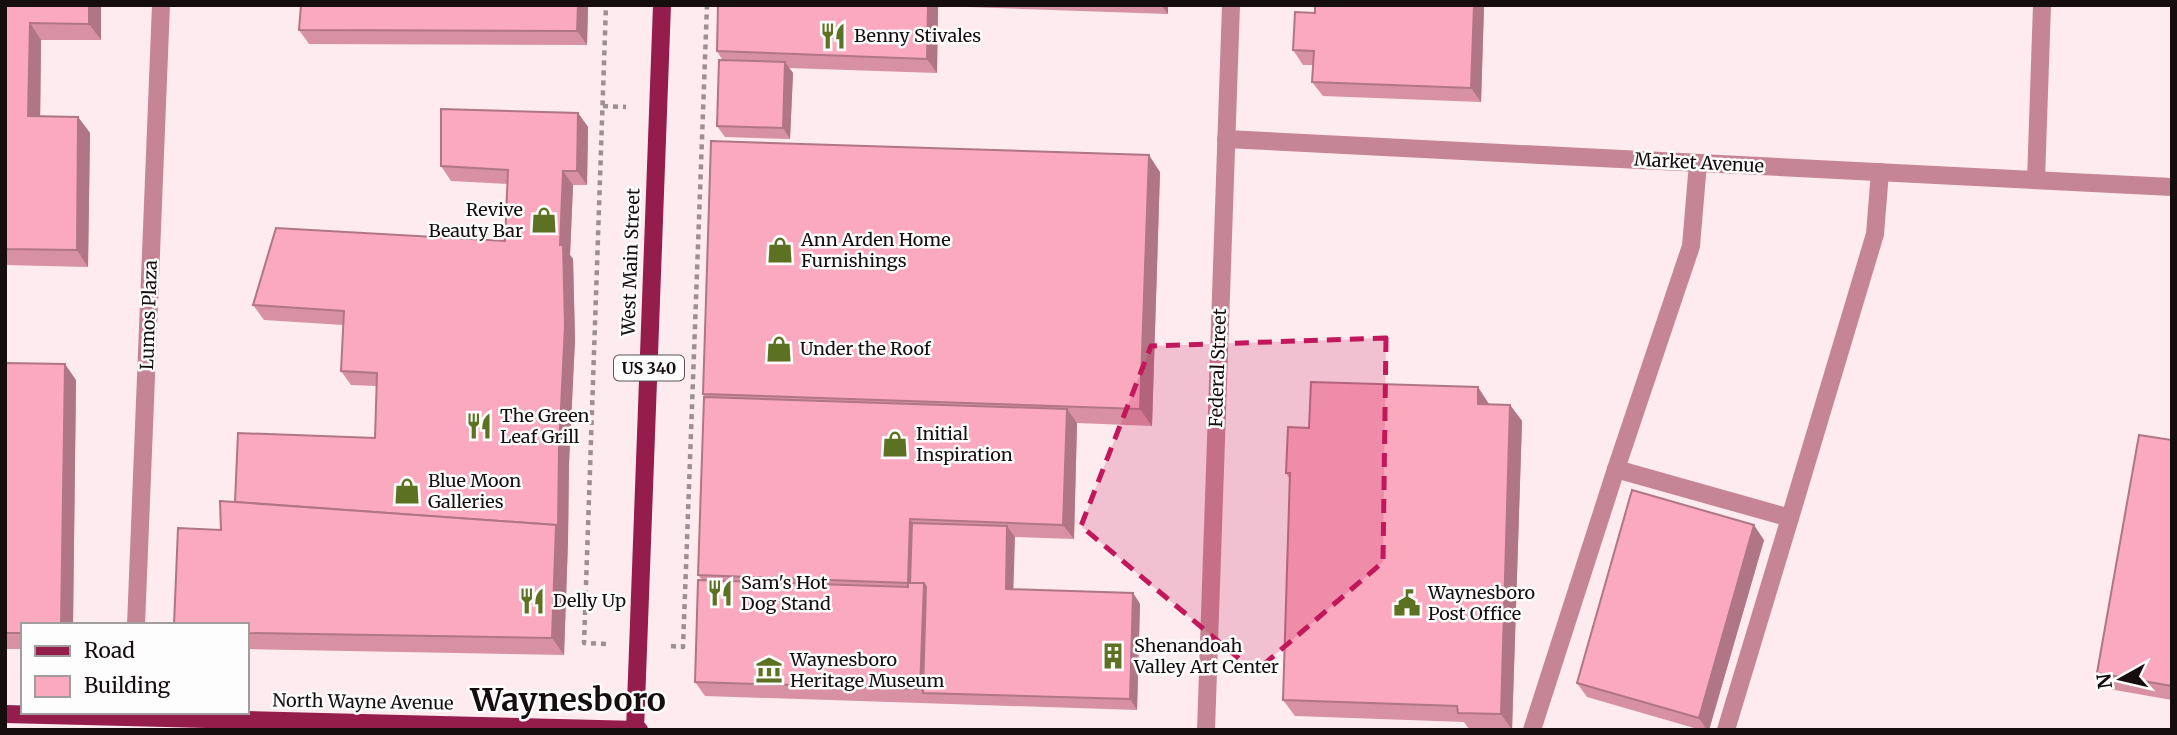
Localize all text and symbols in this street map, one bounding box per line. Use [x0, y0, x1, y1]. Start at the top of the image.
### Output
restaurant icon: Benny Stivales [818, 21, 848, 51]
place label: Benny Stivales [854, 24, 981, 47]
street label: Market Avenue [1634, 148, 1765, 177]
street label: West Main Street [616, 188, 645, 337]
place label: Revive Beauty Bar [428, 198, 523, 242]
shop icon: Revive Beauty Bar [529, 205, 559, 235]
place label: Ann Arden Home Furnishings [800, 228, 951, 272]
shop icon: Ann Arden Home Furnishings [765, 235, 795, 265]
street label: Lumos Plaza [135, 259, 162, 370]
street label: Federal Street [1204, 308, 1231, 428]
shop icon: Under the Roof [764, 334, 794, 364]
place label: Under the Roof [800, 337, 932, 360]
road number: US 340 [614, 356, 684, 380]
place label: The Green Leaf Grill [500, 404, 590, 448]
restaurant icon: The Green Leaf Grill [464, 411, 494, 441]
place label: Initial Inspiration [916, 422, 1013, 466]
shop icon: Initial Inspiration [880, 429, 910, 459]
place label: Blue Moon Galleries [428, 469, 521, 513]
shop icon: Blue Moon Galleries [392, 476, 422, 506]
place label: Sam's Hot Dog Stand [741, 571, 831, 615]
restaurant icon: Sam's Hot Dog Stand [705, 578, 735, 608]
place label: Waynesboro Post Office [1427, 581, 1535, 625]
restaurant icon: Delly Up [517, 586, 547, 616]
public building icon: Waynesboro Post Office [1392, 588, 1422, 618]
place label: Delly Up [553, 589, 626, 612]
legend [21, 623, 248, 714]
place label: Shenandoah Valley Art Center [1133, 634, 1279, 678]
text: Road [84, 637, 135, 664]
building icon: Shenandoah Valley Art Center [1098, 641, 1128, 671]
north arrow [2086, 644, 2156, 714]
place label: Waynesboro Heritage Museum [789, 648, 945, 692]
museum icon: Waynesboro Heritage Museum [754, 655, 784, 685]
text: Building [84, 672, 171, 699]
text: N [2091, 672, 2117, 690]
district label: Waynesboro [469, 680, 666, 720]
street label: North Wayne Avenue [272, 688, 454, 715]

